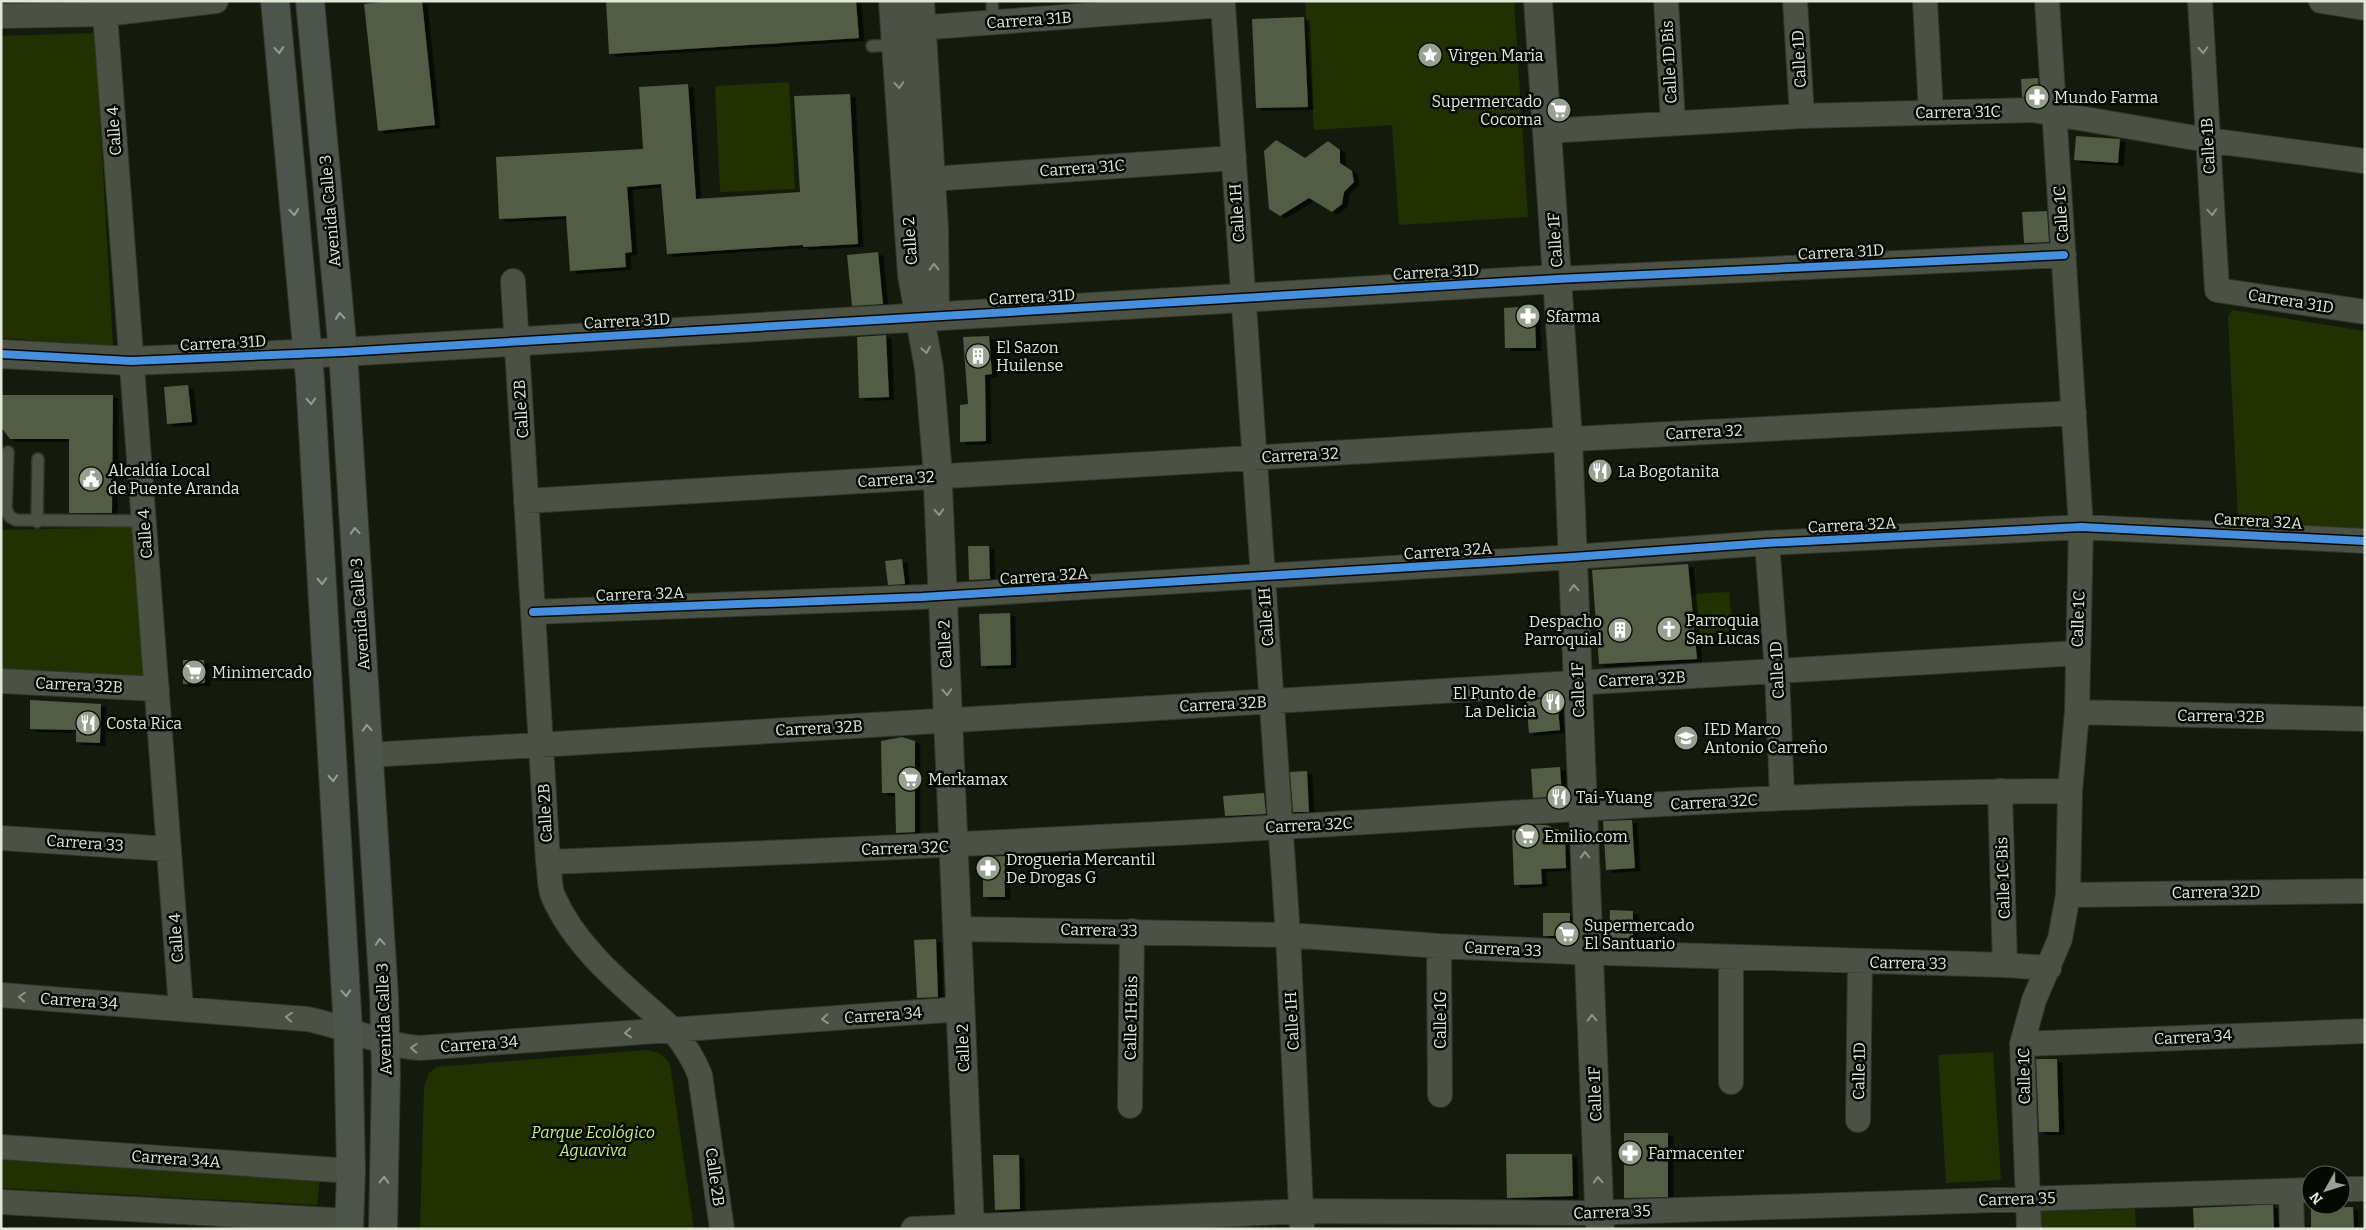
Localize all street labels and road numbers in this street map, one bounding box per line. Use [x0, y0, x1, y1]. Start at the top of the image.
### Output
street label: Carrera 31B [986, 8, 1072, 32]
street label: Calle 1D Bis [1657, 20, 1681, 104]
street label: Calle 1D [1788, 30, 1810, 88]
street label: Carrera 31C [1915, 102, 2001, 122]
street label: Calle 4 [103, 105, 125, 156]
street label: Calle 1B [2197, 117, 2219, 175]
street label: Avenida Calle 3 [316, 154, 344, 268]
street label: Carrera 31C [1039, 156, 1125, 180]
street label: Calle 1H [1225, 183, 1249, 243]
street label: Calle 1C [2050, 185, 2072, 243]
street label: Calle 1F [1544, 212, 1566, 268]
street label: Calle 2 [899, 216, 921, 266]
street label: Carrera 31D [1797, 240, 1885, 264]
street label: Carrera 31D [1392, 260, 1480, 284]
street label: Carrera 31D [988, 285, 1076, 309]
street label: Carrera 31D [2247, 285, 2335, 317]
street label: Carrera 31D [583, 309, 671, 333]
street label: Carrera 31D [179, 331, 267, 355]
street label: Calle 2B [509, 379, 533, 439]
street label: Carrera 32 [1665, 420, 1743, 444]
street label: Carrera 32 [1261, 443, 1339, 467]
street label: Carrera 32 [857, 467, 935, 491]
street label: Calle 4 [134, 508, 156, 559]
street label: Carrera 32A [2213, 509, 2303, 533]
street label: Carrera 32A [1807, 513, 1897, 537]
street label: Carrera 32A [1403, 538, 1494, 564]
street label: Avenida Calle 3 [347, 557, 373, 671]
street label: Carrera 32A [999, 563, 1090, 589]
street label: Carrera 32A [595, 583, 685, 605]
street label: Calle 1H [1254, 587, 1278, 647]
street label: Calle 1C [2068, 590, 2088, 648]
street label: Calle 2 [934, 619, 956, 669]
street label: Calle 1D [1766, 641, 1788, 699]
street label: Calle 1F [1568, 662, 1588, 718]
street label: Carrera 32B [1598, 667, 1686, 691]
street label: Carrera 32B [35, 673, 123, 697]
street label: Carrera 32B [1179, 692, 1267, 716]
street label: Carrera 32B [2177, 706, 2265, 726]
street label: Carrera 32B [775, 716, 863, 740]
street label: Calle 2B [534, 783, 556, 843]
street label: Carrera 32C [1670, 790, 1758, 814]
street label: Carrera 32C [1265, 813, 1353, 837]
street label: Carrera 33 [46, 831, 124, 855]
street label: Carrera 32C [861, 837, 949, 859]
street label: Calle 1C Bis [1992, 837, 2014, 919]
street label: Carrera 32D [2171, 882, 2261, 902]
street label: Calle 4 [165, 912, 187, 963]
street label: Carrera 33 [1060, 920, 1138, 940]
street label: Carrera 33 [1464, 937, 1542, 961]
street label: Carrera 33 [1869, 953, 1947, 973]
street label: Avenida Calle 3 [373, 962, 395, 1076]
street label: Calle 1H Bis [1121, 975, 1141, 1061]
street label: Carrera 34 [39, 989, 119, 1013]
street label: Calle 1H [1281, 991, 1303, 1051]
street label: Calle 1G [1431, 991, 1450, 1049]
street label: Carrera 34 [843, 1003, 923, 1027]
street label: Calle 2 [953, 1023, 973, 1073]
street label: Carrera 34 [2154, 1025, 2233, 1049]
street label: Carrera 34 [439, 1032, 519, 1056]
street label: Calle 1D [1849, 1042, 1869, 1100]
street label: Calle 1C [2014, 1047, 2034, 1105]
street label: Calle 1F [1585, 1066, 1605, 1122]
street label: Carrera 34A [131, 1146, 222, 1172]
street label: Calle 2B [701, 1146, 729, 1208]
street label: Carrera 35 [1978, 1188, 2056, 1210]
street label: Carrera 35 [1573, 1201, 1651, 1223]

